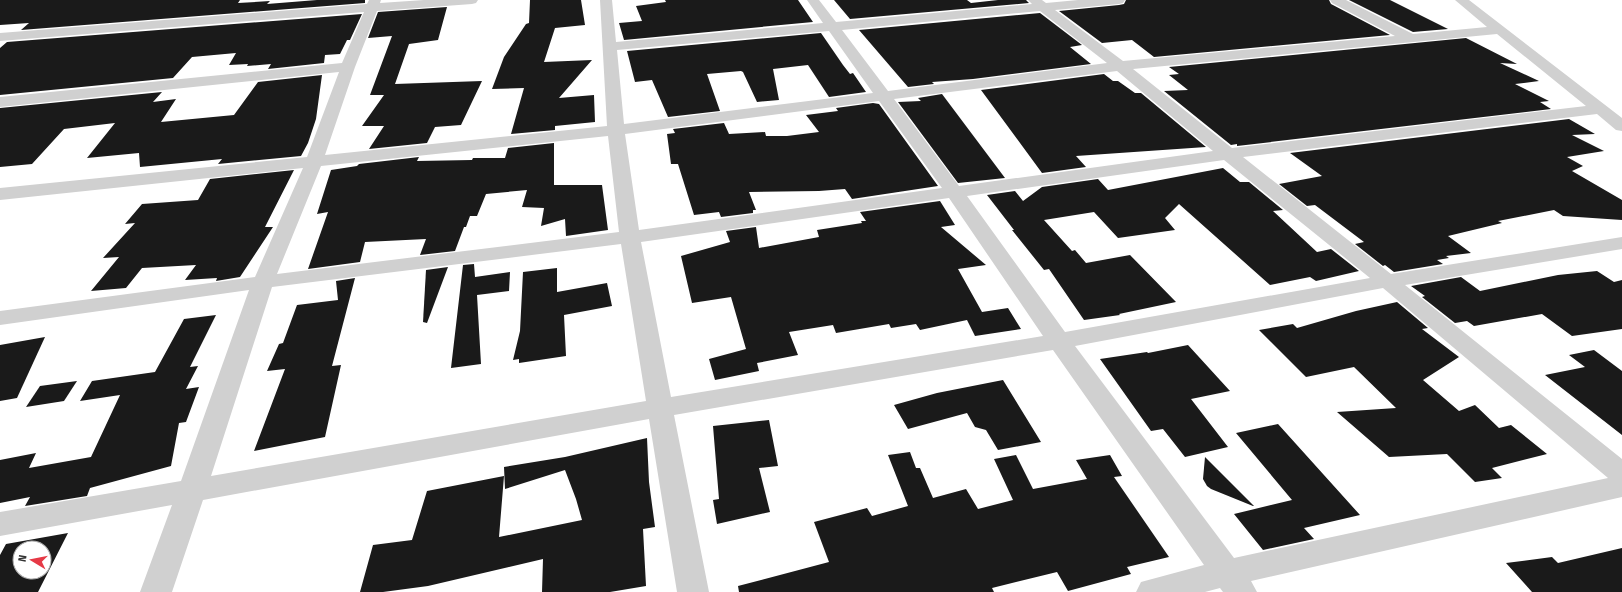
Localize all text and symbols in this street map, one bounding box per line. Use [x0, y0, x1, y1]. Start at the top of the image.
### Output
north arrow [12, 540, 52, 580]
text: N [16, 554, 30, 563]

